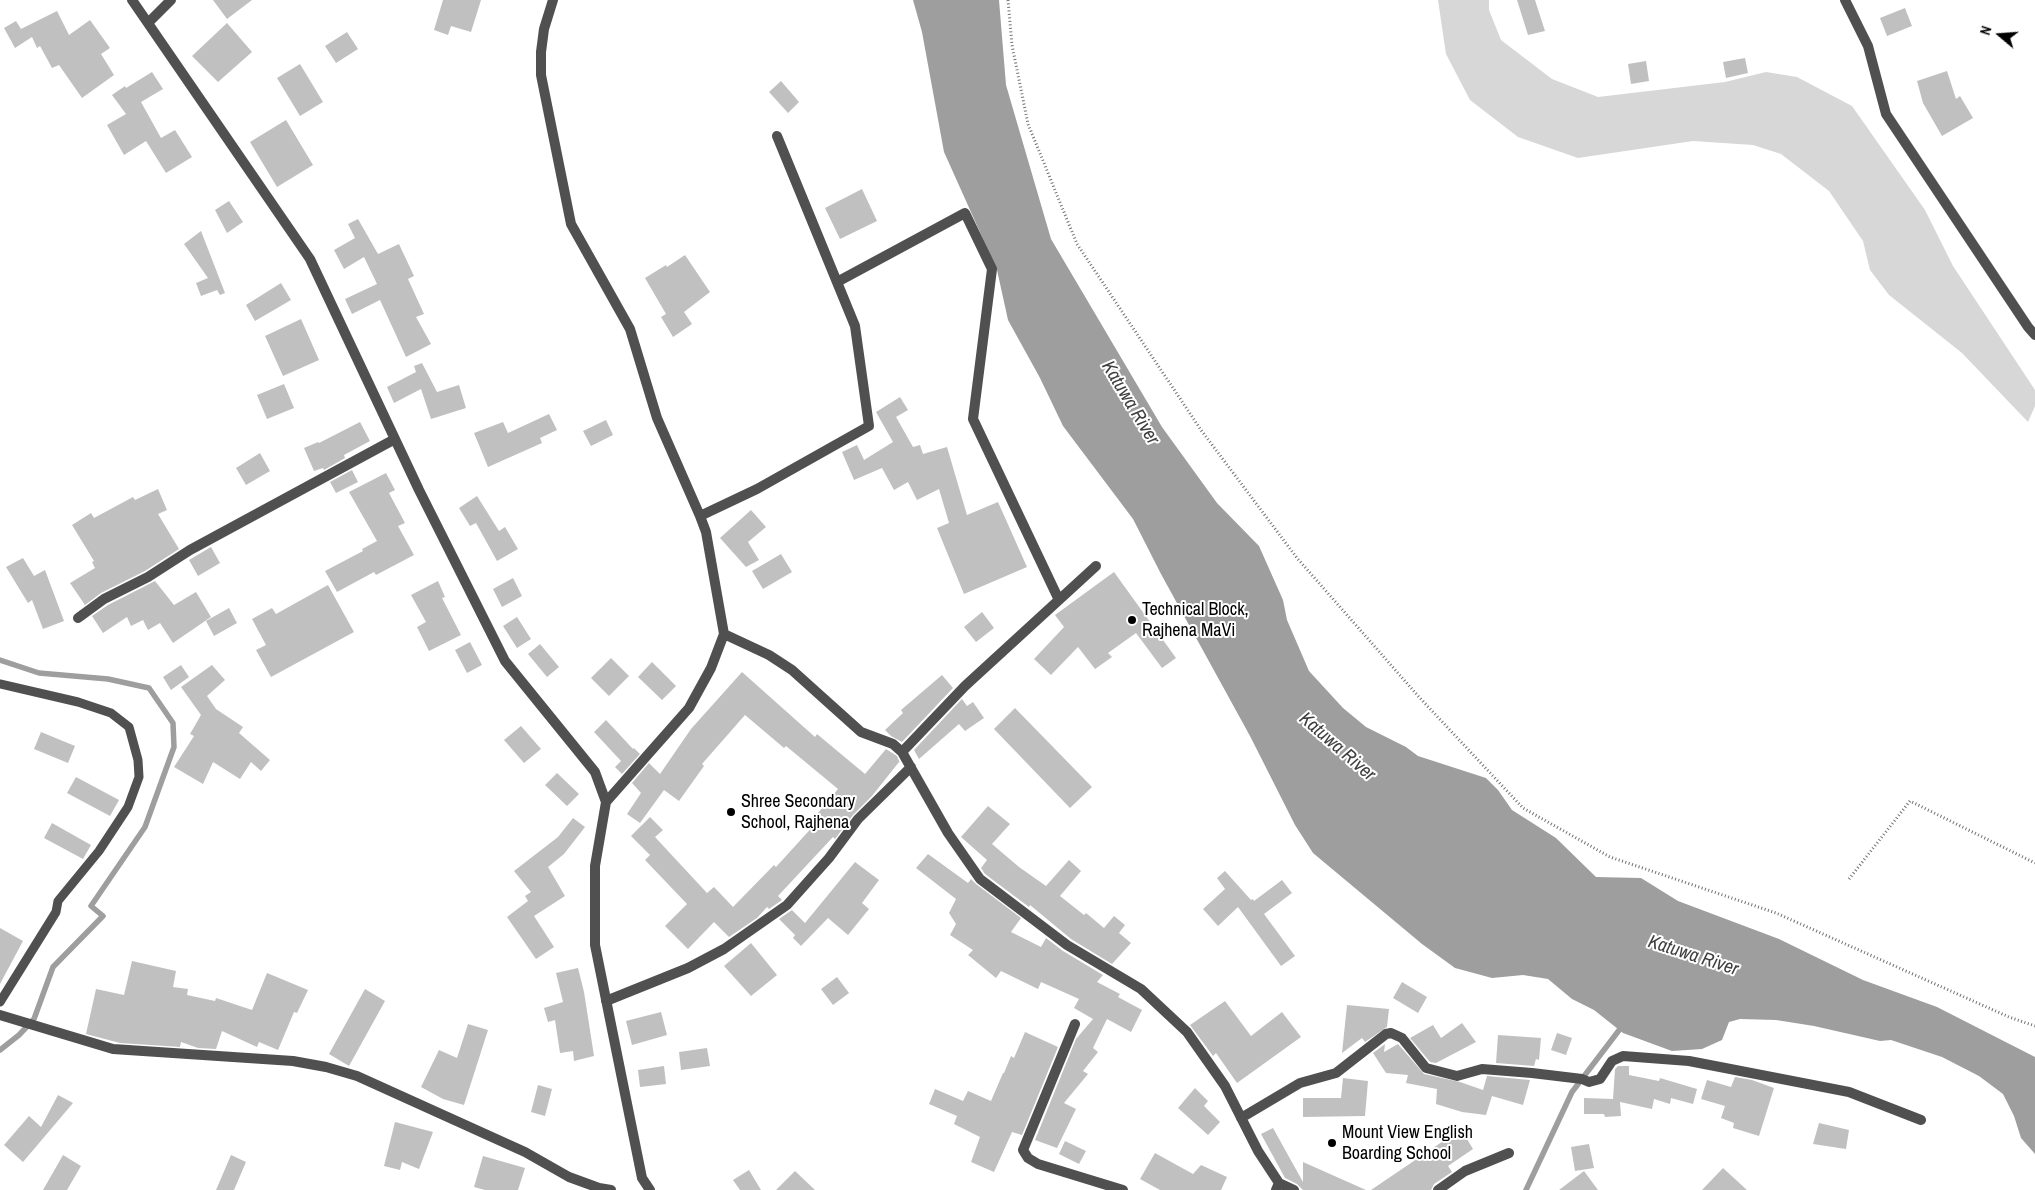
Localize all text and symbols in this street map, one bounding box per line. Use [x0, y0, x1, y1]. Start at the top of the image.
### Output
north arrow [1975, 10, 2025, 60]
text: N [1976, 24, 1996, 37]
water label: Katuwa River [1096, 357, 1164, 449]
place label: Technical Block, Rajhena MaVi [1142, 599, 1249, 642]
marker: Technical Block, Rajhena MaVi [1126, 614, 1138, 626]
water label: Katuwa River [1294, 708, 1380, 786]
place label: Shree Secondary School, Rajhena [741, 791, 855, 834]
marker: Shree Secondary School, Rajhena [725, 806, 737, 818]
water label: Katuwa River [1645, 931, 1741, 981]
place label: Mount View English Boarding School [1342, 1122, 1473, 1164]
marker: Mount View English Boarding School [1326, 1137, 1338, 1149]

